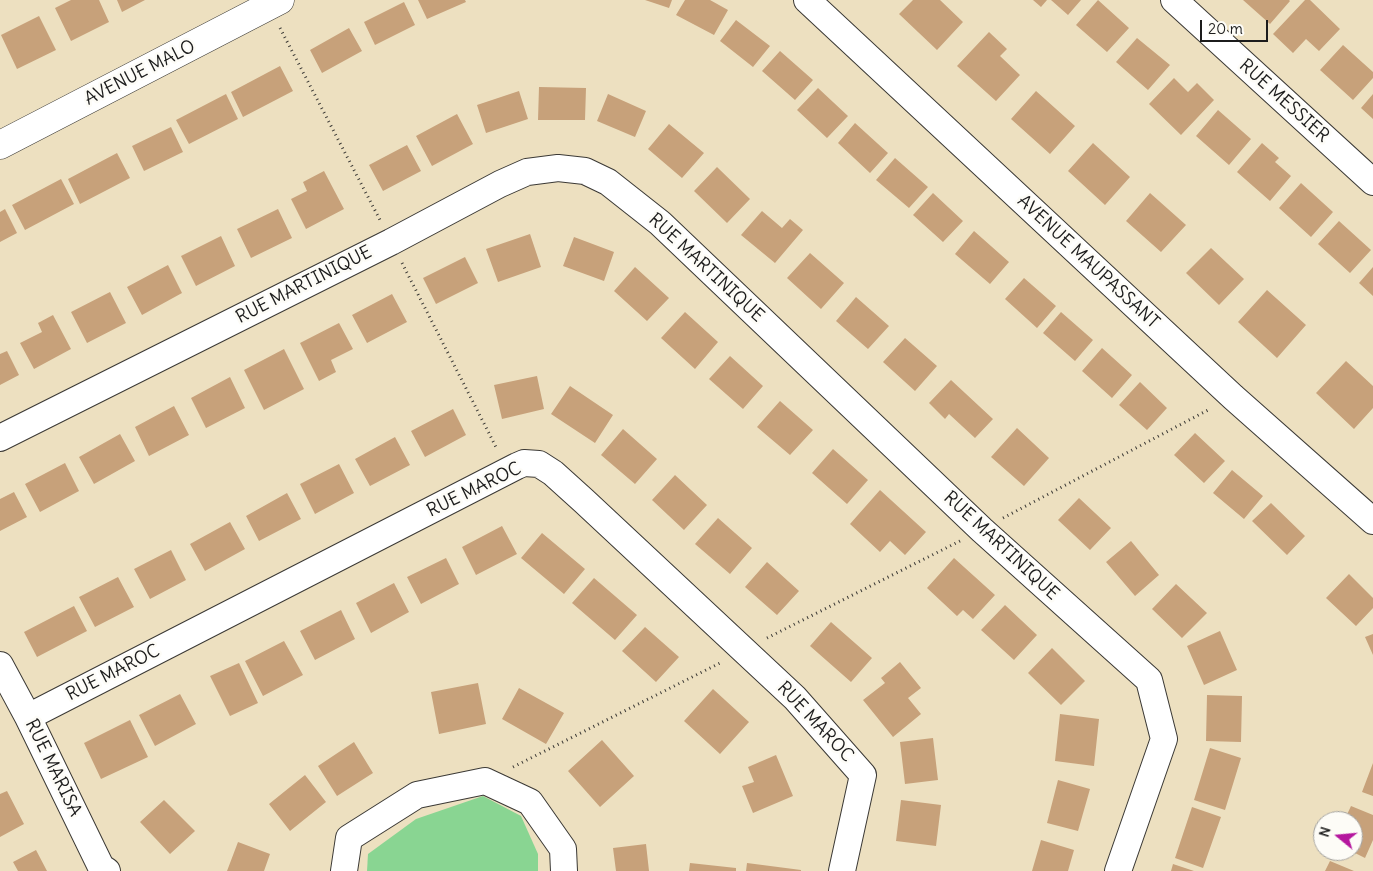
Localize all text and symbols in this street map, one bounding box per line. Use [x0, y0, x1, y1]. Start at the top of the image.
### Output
scale bar [1203, 10, 1270, 42]
text: 20 m [1208, 19, 1243, 38]
street label: AVENUE MALO [81, 36, 199, 110]
street label: RUE MESSIER [1235, 55, 1333, 147]
street label: AVENUE MAUPASSANT [1013, 191, 1163, 333]
street label: RUE MARTINIQUE [644, 209, 768, 327]
street label: RUE MARTINIQUE [232, 241, 376, 329]
street label: RUE MAROC [423, 458, 525, 522]
street label: RUE MARTINIQUE [939, 487, 1063, 605]
street label: RUE MAROC [63, 640, 163, 706]
street label: RUE MAROC [772, 677, 858, 767]
street label: RUE MARISA [20, 716, 86, 820]
north arrow [1313, 811, 1363, 861]
text: N [1315, 825, 1335, 839]

